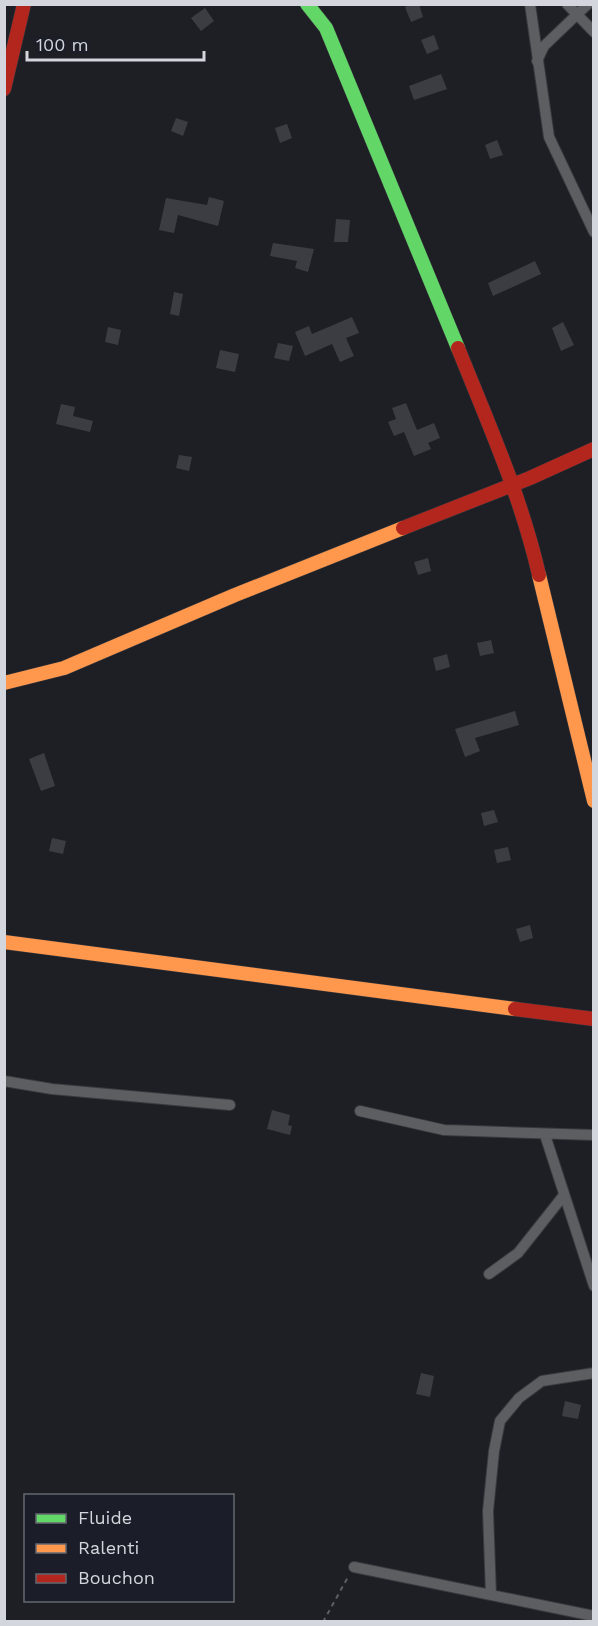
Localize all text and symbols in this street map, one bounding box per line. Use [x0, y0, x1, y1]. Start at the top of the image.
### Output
scale bar [27, 24, 204, 62]
text: 100 m [36, 34, 89, 55]
legend [24, 1494, 234, 1602]
text: Fluide [78, 1507, 132, 1528]
text: Ralenti [78, 1537, 139, 1558]
text: Bouchon [78, 1567, 155, 1588]

